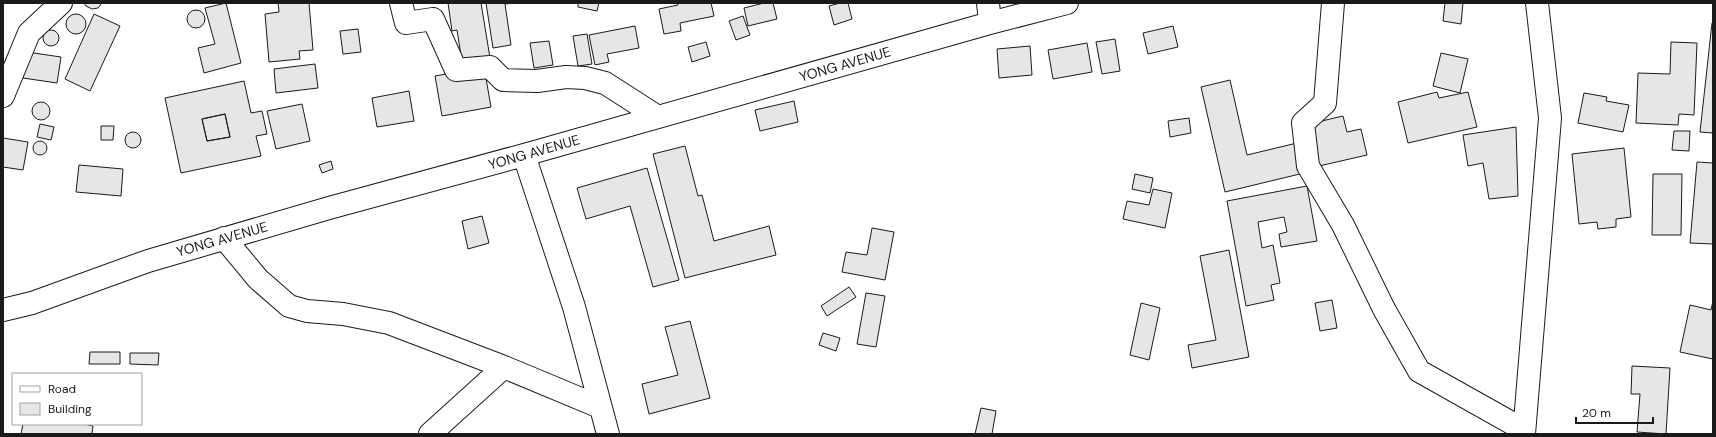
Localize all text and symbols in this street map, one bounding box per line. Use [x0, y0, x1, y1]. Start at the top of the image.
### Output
street label: YONG AVENUE [797, 42, 893, 86]
street label: YONG AVENUE [486, 130, 582, 174]
street label: YONG AVENUE [174, 217, 270, 261]
legend [12, 373, 142, 425]
text: Road [48, 381, 76, 397]
scale bar [1576, 399, 1653, 425]
text: Building [48, 401, 92, 417]
text: 20 m [1582, 405, 1611, 421]

